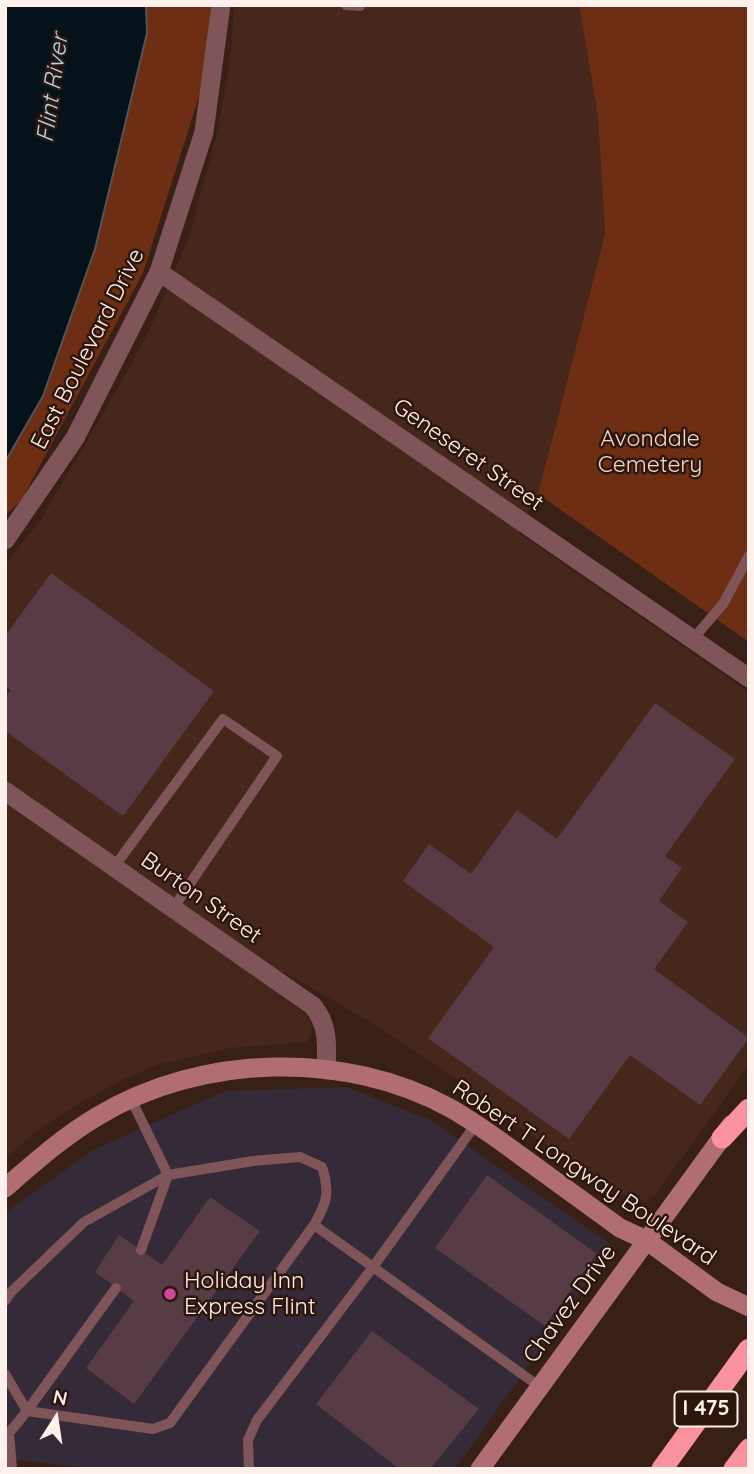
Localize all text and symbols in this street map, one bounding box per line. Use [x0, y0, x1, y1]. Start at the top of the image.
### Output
water label: Flint River [31, 32, 75, 144]
street label: East Boulevard Drive [25, 244, 151, 454]
street label: Geneseret Street [387, 393, 549, 517]
park label: Avondale Cemetery [598, 425, 702, 479]
street label: Burton Street [135, 846, 267, 950]
street label: Robert T Longway Boulevard [447, 1074, 721, 1272]
street label: Chavez Drive [518, 1239, 622, 1369]
place label: Holiday Inn Express Flint [184, 1267, 316, 1321]
marker: Holiday Inn Express Flint [162, 1286, 178, 1302]
north arrow [21, 1383, 91, 1453]
text: N [51, 1384, 70, 1411]
road number: I 475 [674, 1392, 738, 1426]

